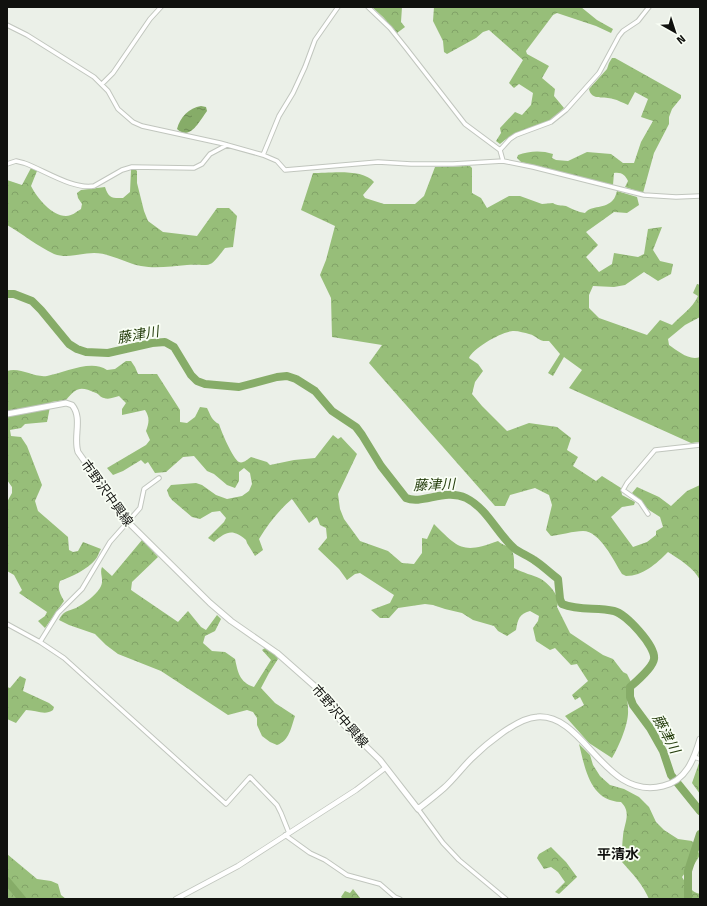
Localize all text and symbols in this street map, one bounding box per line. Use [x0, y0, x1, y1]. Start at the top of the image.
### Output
north arrow [655, 12, 695, 52]
text: N [674, 32, 688, 47]
water label: 藤津川 [116, 323, 162, 347]
street label: 市野沢中興線 [78, 457, 136, 529]
water label: 藤津川 [413, 476, 457, 494]
street label: 市野沢中興線 [309, 682, 371, 750]
water label: 藤津川 [649, 711, 684, 758]
district label: 平清水 [597, 846, 639, 863]

